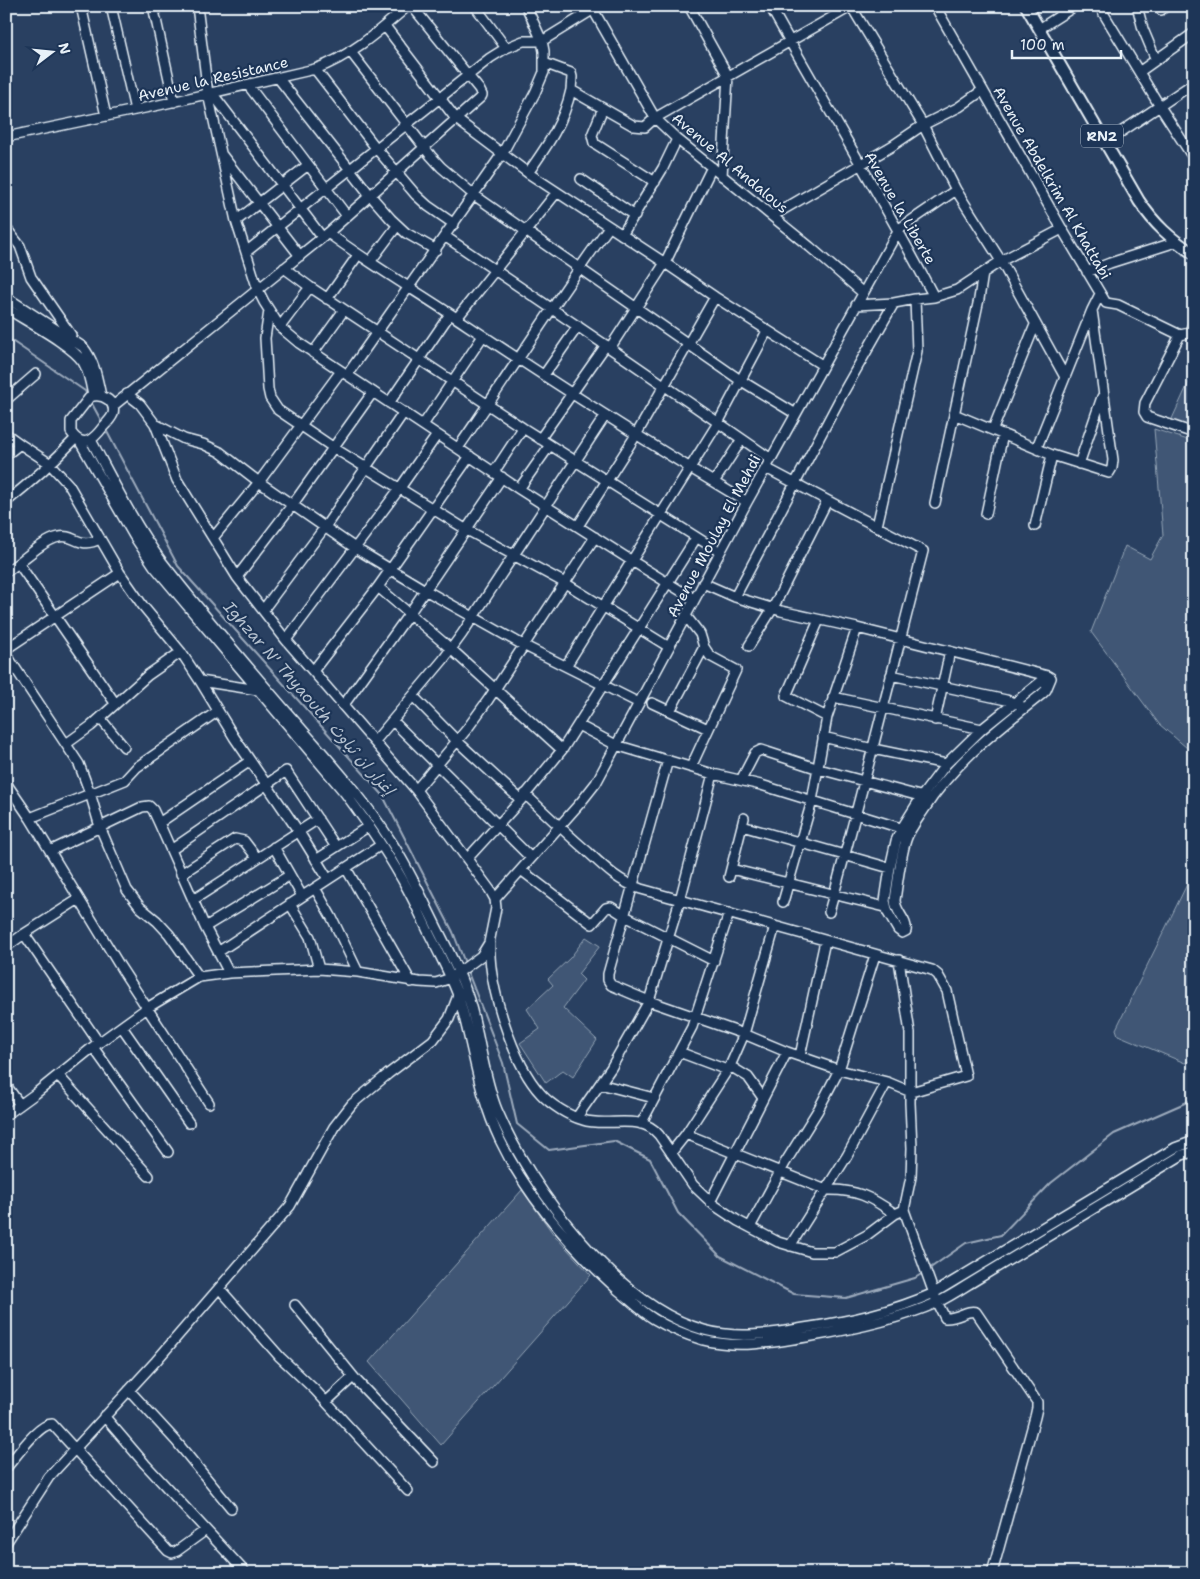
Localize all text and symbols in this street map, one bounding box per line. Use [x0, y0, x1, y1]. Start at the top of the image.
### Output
north arrow [28, 28, 78, 78]
scale bar [1012, 28, 1121, 60]
text: 100 m [1020, 35, 1065, 55]
text: N [54, 41, 75, 56]
street label: Avenue la Resistance [136, 52, 290, 106]
street label: Avenue Abdelkrim Al Khattabi [988, 83, 1116, 283]
street label: Avenue Al Andalous [667, 108, 793, 218]
road number: RN2 [1081, 124, 1123, 148]
street label: Avenue la Liberte [860, 148, 940, 268]
street label: Avenue Moulay El Mehdi [662, 451, 766, 621]
water label: Ighzar N' Thyaouth إغزار ان ثياوث [218, 596, 400, 801]

